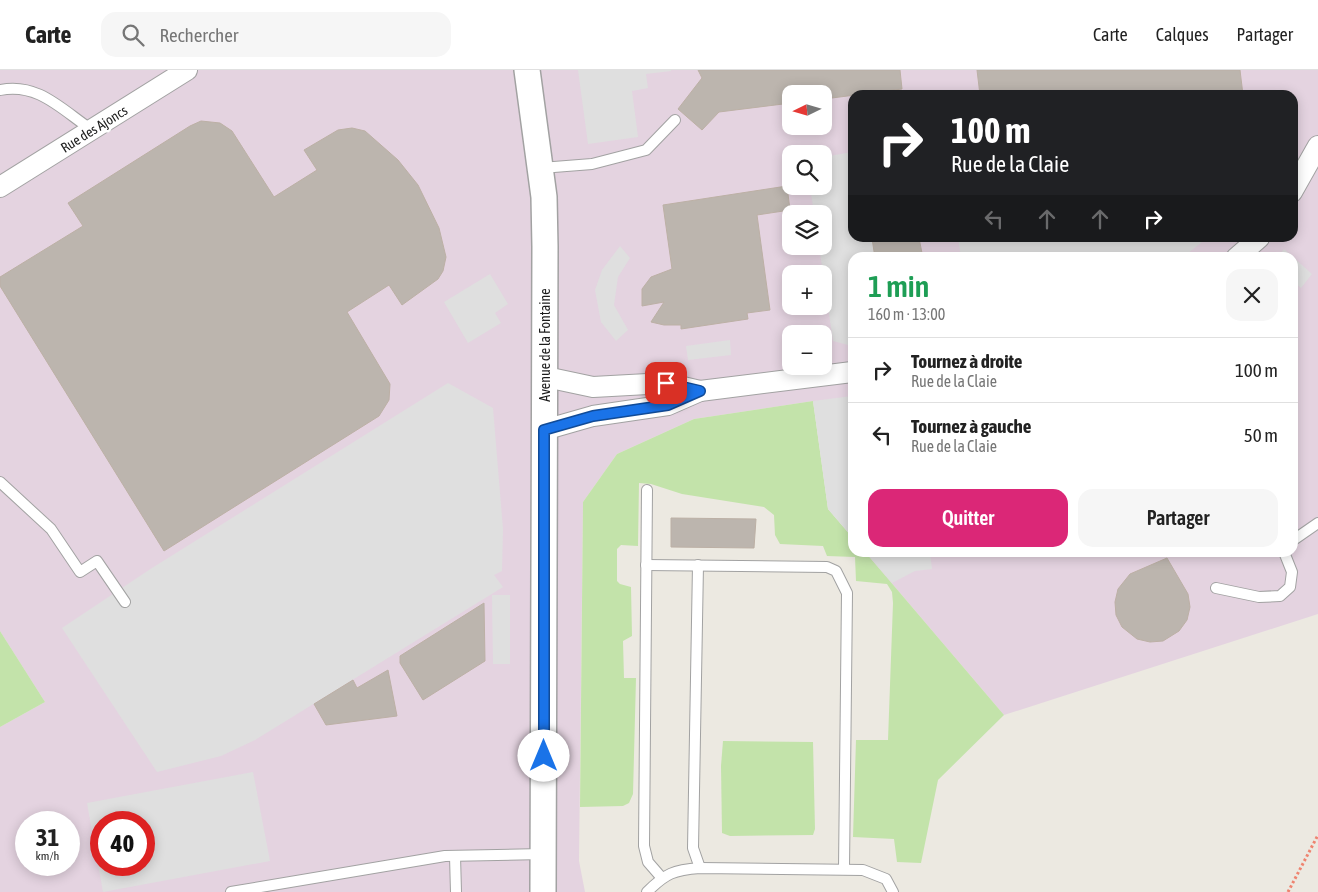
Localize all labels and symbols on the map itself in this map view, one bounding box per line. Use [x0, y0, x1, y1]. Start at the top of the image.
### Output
north arrow [782, 85, 832, 135]
street label: Rue des Ajoncs [58, 102, 130, 156]
street label: Avenue de la Fontaine [537, 288, 553, 402]
pin [645, 362, 687, 404]
position arrow [517, 729, 569, 781]
speed limit sign: 40 [90, 811, 155, 876]

